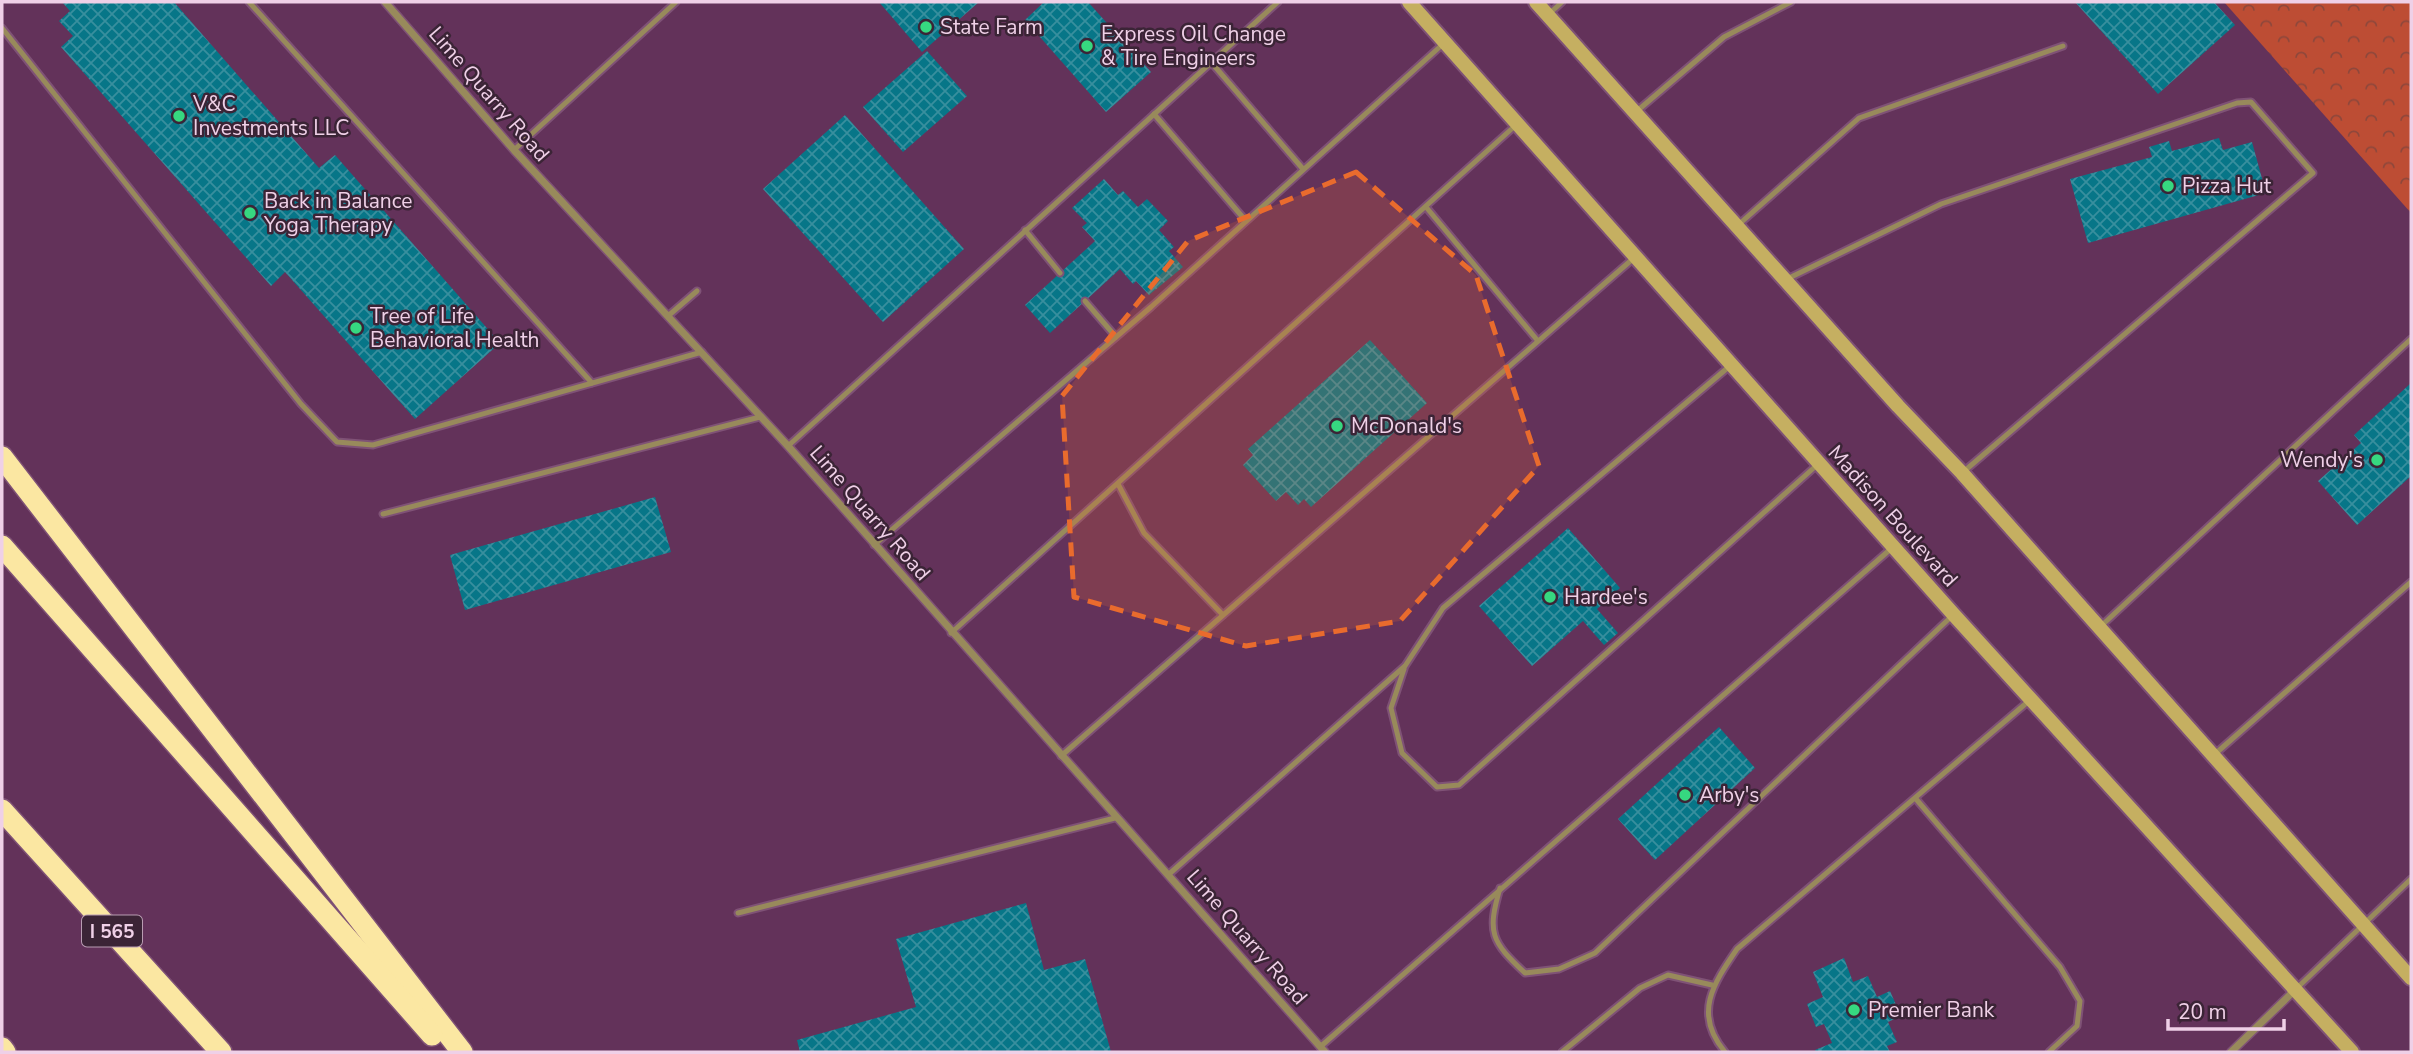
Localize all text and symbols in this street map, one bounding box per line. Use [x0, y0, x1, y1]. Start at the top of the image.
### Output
place label: State Farm [940, 13, 1043, 41]
marker: State Farm [918, 19, 934, 35]
street label: Lime Quarry Road [422, 20, 556, 168]
place label: Express Oil Change & Tire Engineers [1101, 20, 1286, 72]
marker: Express Oil Change & Tire Engineers [1079, 38, 1095, 54]
place label: V&C Investments LLC [192, 90, 349, 142]
marker: V&C Investments LLC [171, 108, 187, 124]
place label: Pizza Hut [2182, 172, 2272, 200]
marker: Pizza Hut [2160, 178, 2176, 194]
place label: Back in Balance Yoga Therapy [263, 187, 412, 239]
marker: Back in Balance Yoga Therapy [242, 205, 258, 221]
place label: Tree of Life Behavioral Health [370, 302, 539, 354]
marker: Tree of Life Behavioral Health [348, 320, 364, 336]
place label: McDonald's [1351, 412, 1462, 440]
marker: McDonald's [1329, 418, 1345, 434]
street label: Lime Quarry Road [803, 439, 937, 587]
street label: Madison Boulevard [1822, 439, 1964, 593]
place label: Wendy's [2280, 446, 2363, 474]
marker: Wendy's [2369, 452, 2385, 468]
place label: Hardee's [1564, 583, 1648, 611]
marker: Hardee's [1542, 589, 1558, 605]
place label: Arby's [1699, 781, 1759, 809]
marker: Arby's [1677, 787, 1693, 803]
street label: Lime Quarry Road [1180, 863, 1314, 1011]
road number: I 565 [82, 916, 142, 946]
scale bar [2168, 988, 2284, 1032]
place label: Premier Bank [1868, 996, 1995, 1024]
text: 20 m [2178, 998, 2227, 1026]
marker: Premier Bank [1846, 1002, 1862, 1018]

